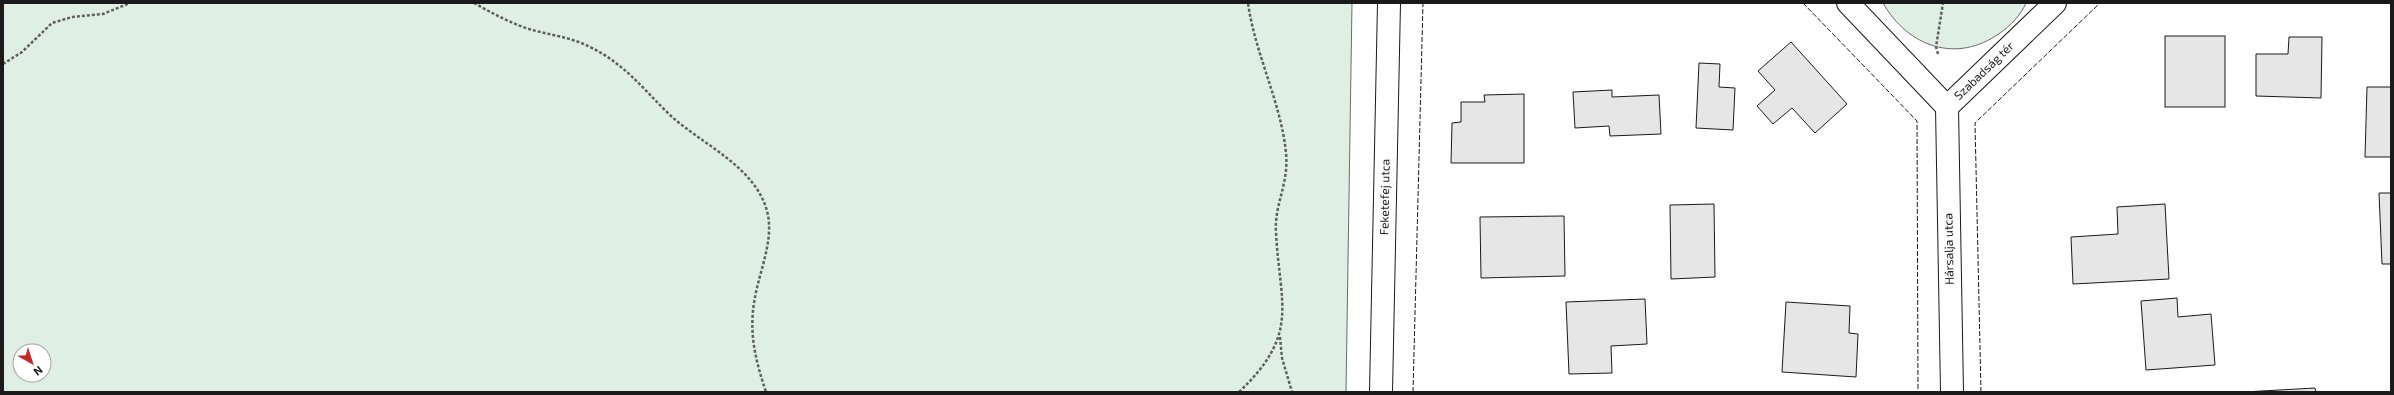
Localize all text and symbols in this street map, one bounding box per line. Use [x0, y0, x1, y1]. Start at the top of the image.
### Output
street label: Szabadság tér [1951, 38, 2016, 102]
street label: Feketefej utca [1376, 159, 1393, 235]
street label: Hársalja utca [1940, 213, 1957, 285]
north arrow [12, 343, 52, 383]
text: N [31, 364, 46, 379]

